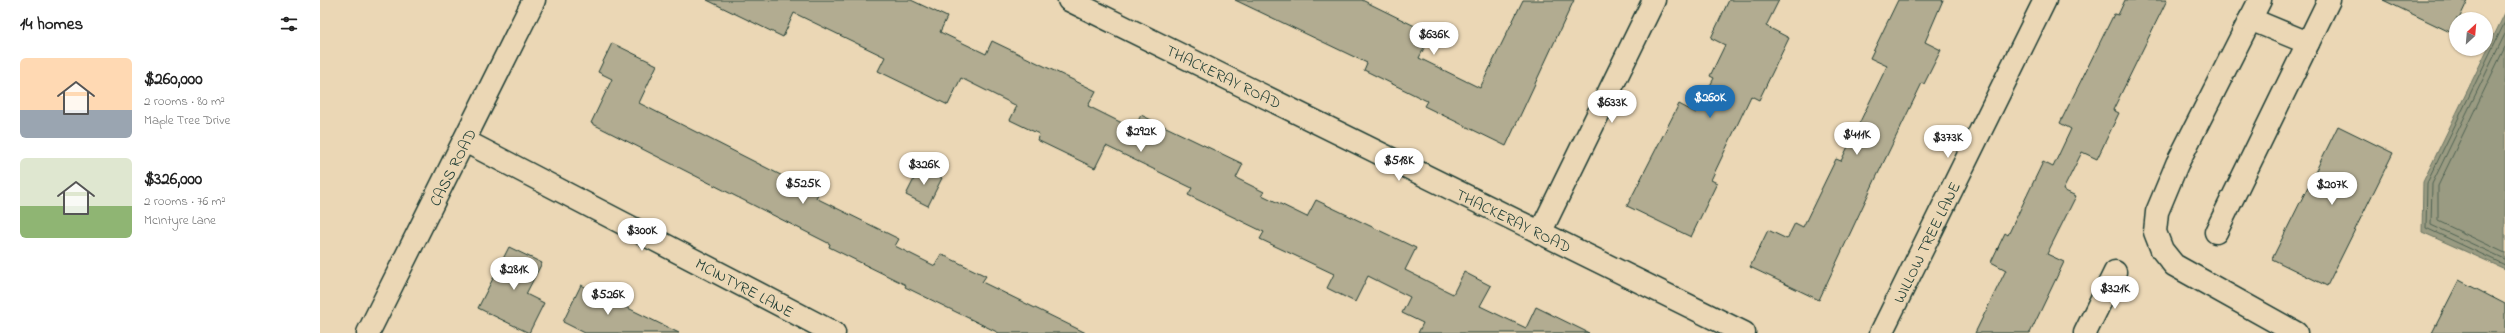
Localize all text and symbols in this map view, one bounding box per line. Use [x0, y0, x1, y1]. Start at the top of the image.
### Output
text: 14 homes [20, 12, 83, 37]
north arrow [2449, 12, 2493, 56]
map controls [2449, 12, 2493, 56]
icon: filters [278, 13, 300, 35]
pin: $636K [1406, 22, 1462, 56]
text: $636K [1419, 25, 1449, 44]
street label: THACKERAY ROAD [1161, 39, 1285, 116]
text: $260,000 [144, 67, 203, 92]
icon: home [52, 74, 100, 122]
pin: $260K [1682, 85, 1738, 119]
text: $260K [1694, 88, 1726, 107]
pin: $633K [1584, 90, 1640, 124]
text: 2 rooms · 80 m² [144, 92, 225, 111]
text: $633K [1597, 93, 1627, 112]
text: Maple Tree Drive [144, 111, 230, 130]
pin: $292K [1113, 119, 1169, 153]
text: $292K [1125, 122, 1157, 141]
pin: $411K [1829, 122, 1885, 156]
street label: CASS ROAD [424, 125, 484, 211]
text: $411K [1843, 125, 1871, 144]
pin: $373K [1920, 125, 1976, 159]
text: $373K [1933, 128, 1963, 147]
pin: $518K [1371, 148, 1427, 182]
text: $518K [1384, 151, 1414, 170]
pin: $326K [896, 152, 952, 186]
text: $326K [908, 155, 940, 174]
text: $326,000 [144, 167, 202, 192]
pin: $525K [775, 171, 831, 205]
pin: $207K [2304, 172, 2360, 206]
icon: home [52, 174, 100, 222]
text: $525K [785, 174, 821, 193]
text: $207K [2316, 175, 2348, 194]
street label: WILLOW TREE LANE [1888, 178, 1968, 308]
street label: THACKERAY ROAD [1451, 183, 1575, 260]
text: 2 rooms · 76 m² [144, 192, 226, 211]
text: McIntyre Lane [144, 211, 216, 230]
pin: $300K [614, 218, 670, 252]
text: $300K [627, 221, 657, 240]
street label: MCINTYRE LANE [691, 253, 798, 325]
pin: $281K [486, 257, 542, 291]
text: $281K [499, 260, 529, 279]
pin: $321K [2087, 276, 2143, 310]
text: $321K [2100, 279, 2130, 298]
pin: $526K [580, 282, 636, 316]
text: $526K [591, 285, 625, 304]

